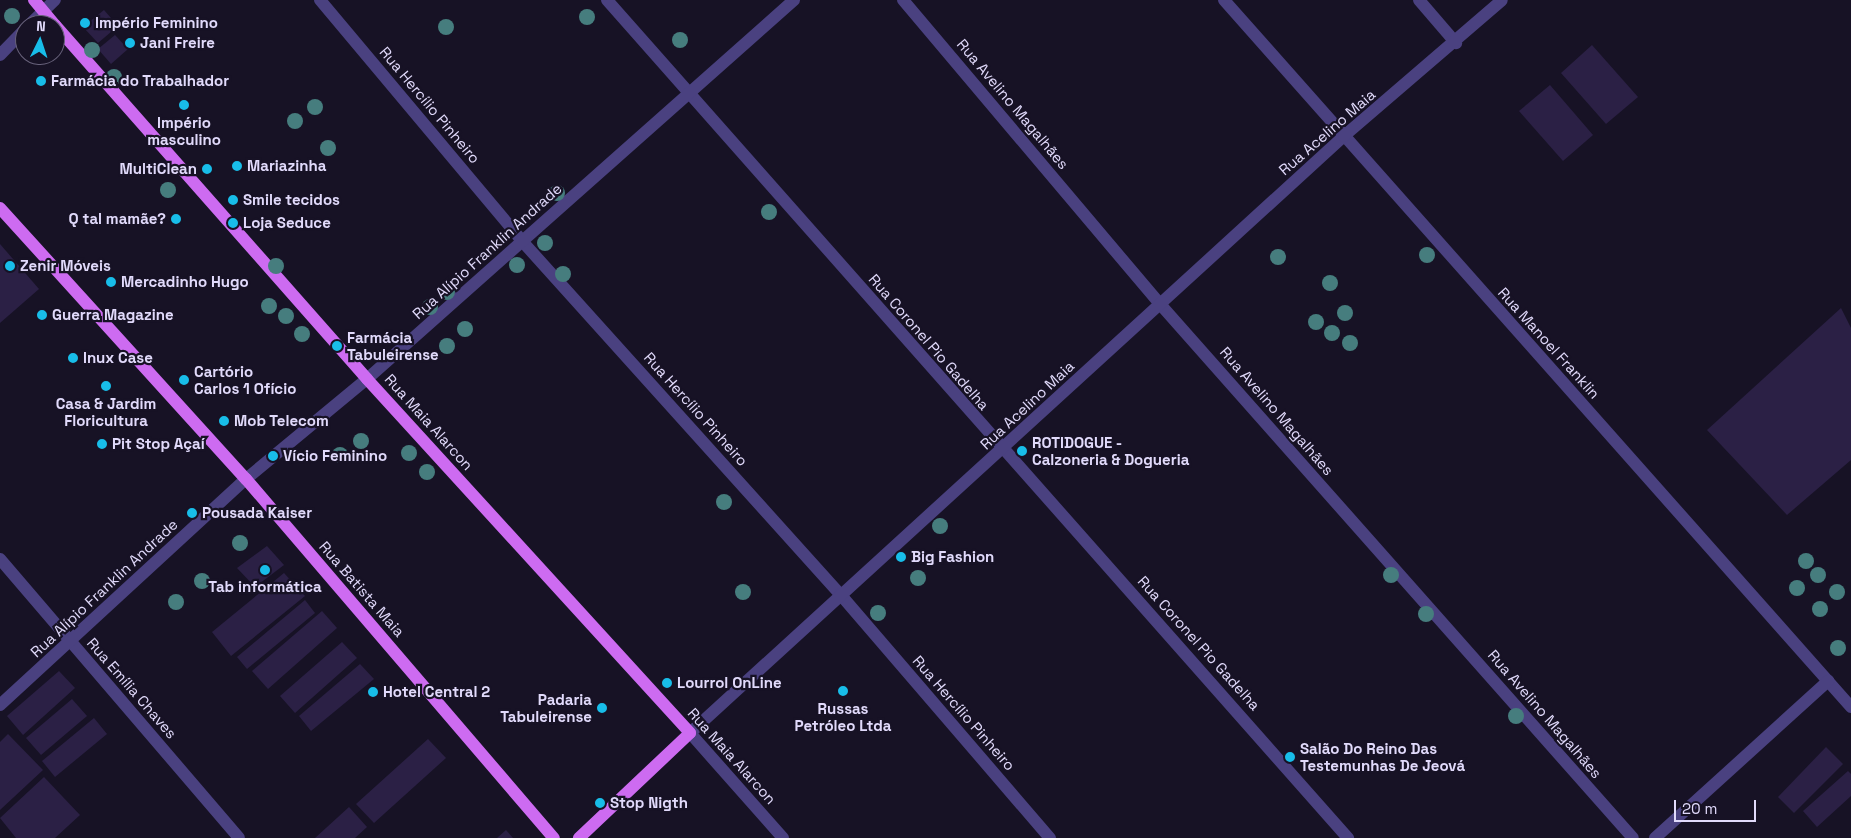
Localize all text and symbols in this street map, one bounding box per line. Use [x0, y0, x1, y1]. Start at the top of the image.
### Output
place label: Império Feminino [95, 14, 218, 32]
north arrow [15, 15, 65, 65]
text: N [36, 17, 46, 35]
marker: Império Feminino [79, 17, 91, 29]
place label: Jani Freire [140, 34, 215, 52]
street label: Rua Avelino Magalhães [953, 35, 1073, 173]
marker: Jani Freire [124, 37, 136, 49]
street label: Rua Hercílio Pinheiro [376, 43, 484, 167]
place label: Farmácia do Trabalhador [51, 72, 230, 90]
marker: Farmácia do Trabalhador [35, 75, 47, 87]
street label: Rua Acelino Maia [1275, 85, 1379, 179]
marker: Império masculino [178, 99, 190, 111]
place label: Império masculino [147, 113, 221, 148]
place label: Mariazinha [247, 157, 326, 175]
place label: MultiClean [119, 160, 197, 178]
marker: Mariazinha [231, 160, 243, 172]
marker: MultiClean [201, 163, 213, 175]
street label: Rua Alípio Franklin Andrade [409, 179, 565, 323]
place label: Smile tecidos [243, 191, 340, 209]
marker: Smile tecidos [227, 194, 239, 206]
place label: Q tal mamãe? [69, 210, 166, 228]
marker: Q tal mamãe? [170, 213, 182, 225]
place label: Loja Seduce [243, 214, 331, 232]
marker: Loja Seduce [227, 217, 239, 229]
place label: Zenir Móveis [20, 257, 111, 275]
marker: Zenir Móveis [4, 260, 16, 272]
street label: Rua Coronel Pio Gadelha [865, 270, 993, 414]
place label: Mercadinho Hugo [121, 273, 249, 291]
marker: Mercadinho Hugo [105, 276, 117, 288]
street label: Rua Manoel Franklin [1494, 284, 1604, 402]
place label: Guerra Magazine [52, 306, 174, 324]
marker: Guerra Magazine [36, 309, 48, 321]
place label: Farmácia Tabuleirense [347, 328, 439, 363]
marker: Farmácia Tabuleirense [331, 340, 343, 352]
street label: Rua Avelino Magalhães [1216, 343, 1338, 479]
street label: Rua Hercílio Pinheiro [640, 348, 752, 470]
place label: Inux Case [83, 349, 153, 367]
marker: Inux Case [67, 352, 79, 364]
street label: Rua Acelino Maia [976, 357, 1078, 453]
place label: Cartório Carlos 1 Ofício [194, 362, 296, 397]
street label: Rua Maia Alarcon [381, 370, 477, 474]
marker: Cartório Carlos 1 Ofício [178, 374, 190, 386]
marker: Casa & Jardim Floricultura [100, 380, 112, 392]
place label: Casa & Jardim Floricultura [56, 394, 156, 429]
place label: Mob Telecom [234, 412, 329, 430]
marker: Mob Telecom [218, 415, 230, 427]
place label: ROTIDOGUE - Calzoneria & Dogueria [1032, 433, 1189, 468]
place label: Pit Stop Açaí [112, 435, 205, 453]
marker: Pit Stop Açaí [96, 438, 108, 450]
marker: ROTIDOGUE - Calzoneria & Dogueria [1016, 445, 1028, 457]
place label: Vício Feminino [283, 447, 387, 465]
marker: Vício Feminino [267, 450, 279, 462]
place label: Pousada Kaiser [202, 504, 312, 522]
marker: Pousada Kaiser [186, 507, 198, 519]
street label: Rua Alípio Franklin Andrade [27, 515, 181, 661]
street label: Rua Batista Maia [316, 538, 408, 640]
place label: Big Fashion [911, 548, 994, 566]
marker: Big Fashion [895, 551, 907, 563]
marker: Tab informática [259, 564, 271, 576]
street label: Rua Coronel Pio Gadelha [1134, 572, 1264, 714]
place label: Tab informática [208, 578, 322, 596]
street label: Rua Emília Chaves [83, 634, 181, 742]
street label: Rua Avelino Magalhães [1484, 646, 1606, 782]
street label: Rua Hercílio Pinheiro [909, 652, 1019, 774]
place label: Lourrol OnLine [677, 674, 782, 692]
marker: Lourrol OnLine [661, 677, 673, 689]
place label: Hotel Central 2 [383, 683, 490, 701]
marker: Russas Petróleo Ltda [837, 685, 849, 697]
marker: Hotel Central 2 [367, 686, 379, 698]
place label: Padaria Tabuleirense [500, 690, 592, 725]
place label: Russas Petróleo Ltda [795, 699, 891, 734]
marker: Padaria Tabuleirense [596, 702, 608, 714]
street label: Rua Maia Alarcon [684, 704, 780, 808]
place label: Salão Do Reino Das Testemunhas De Jeová [1300, 739, 1465, 774]
marker: Salão Do Reino Das Testemunhas De Jeová [1284, 751, 1296, 763]
scale bar [1676, 790, 1758, 822]
place label: Stop Nigth [610, 794, 688, 812]
marker: Stop Nigth [594, 797, 606, 809]
text: 20 m [1682, 799, 1717, 818]

